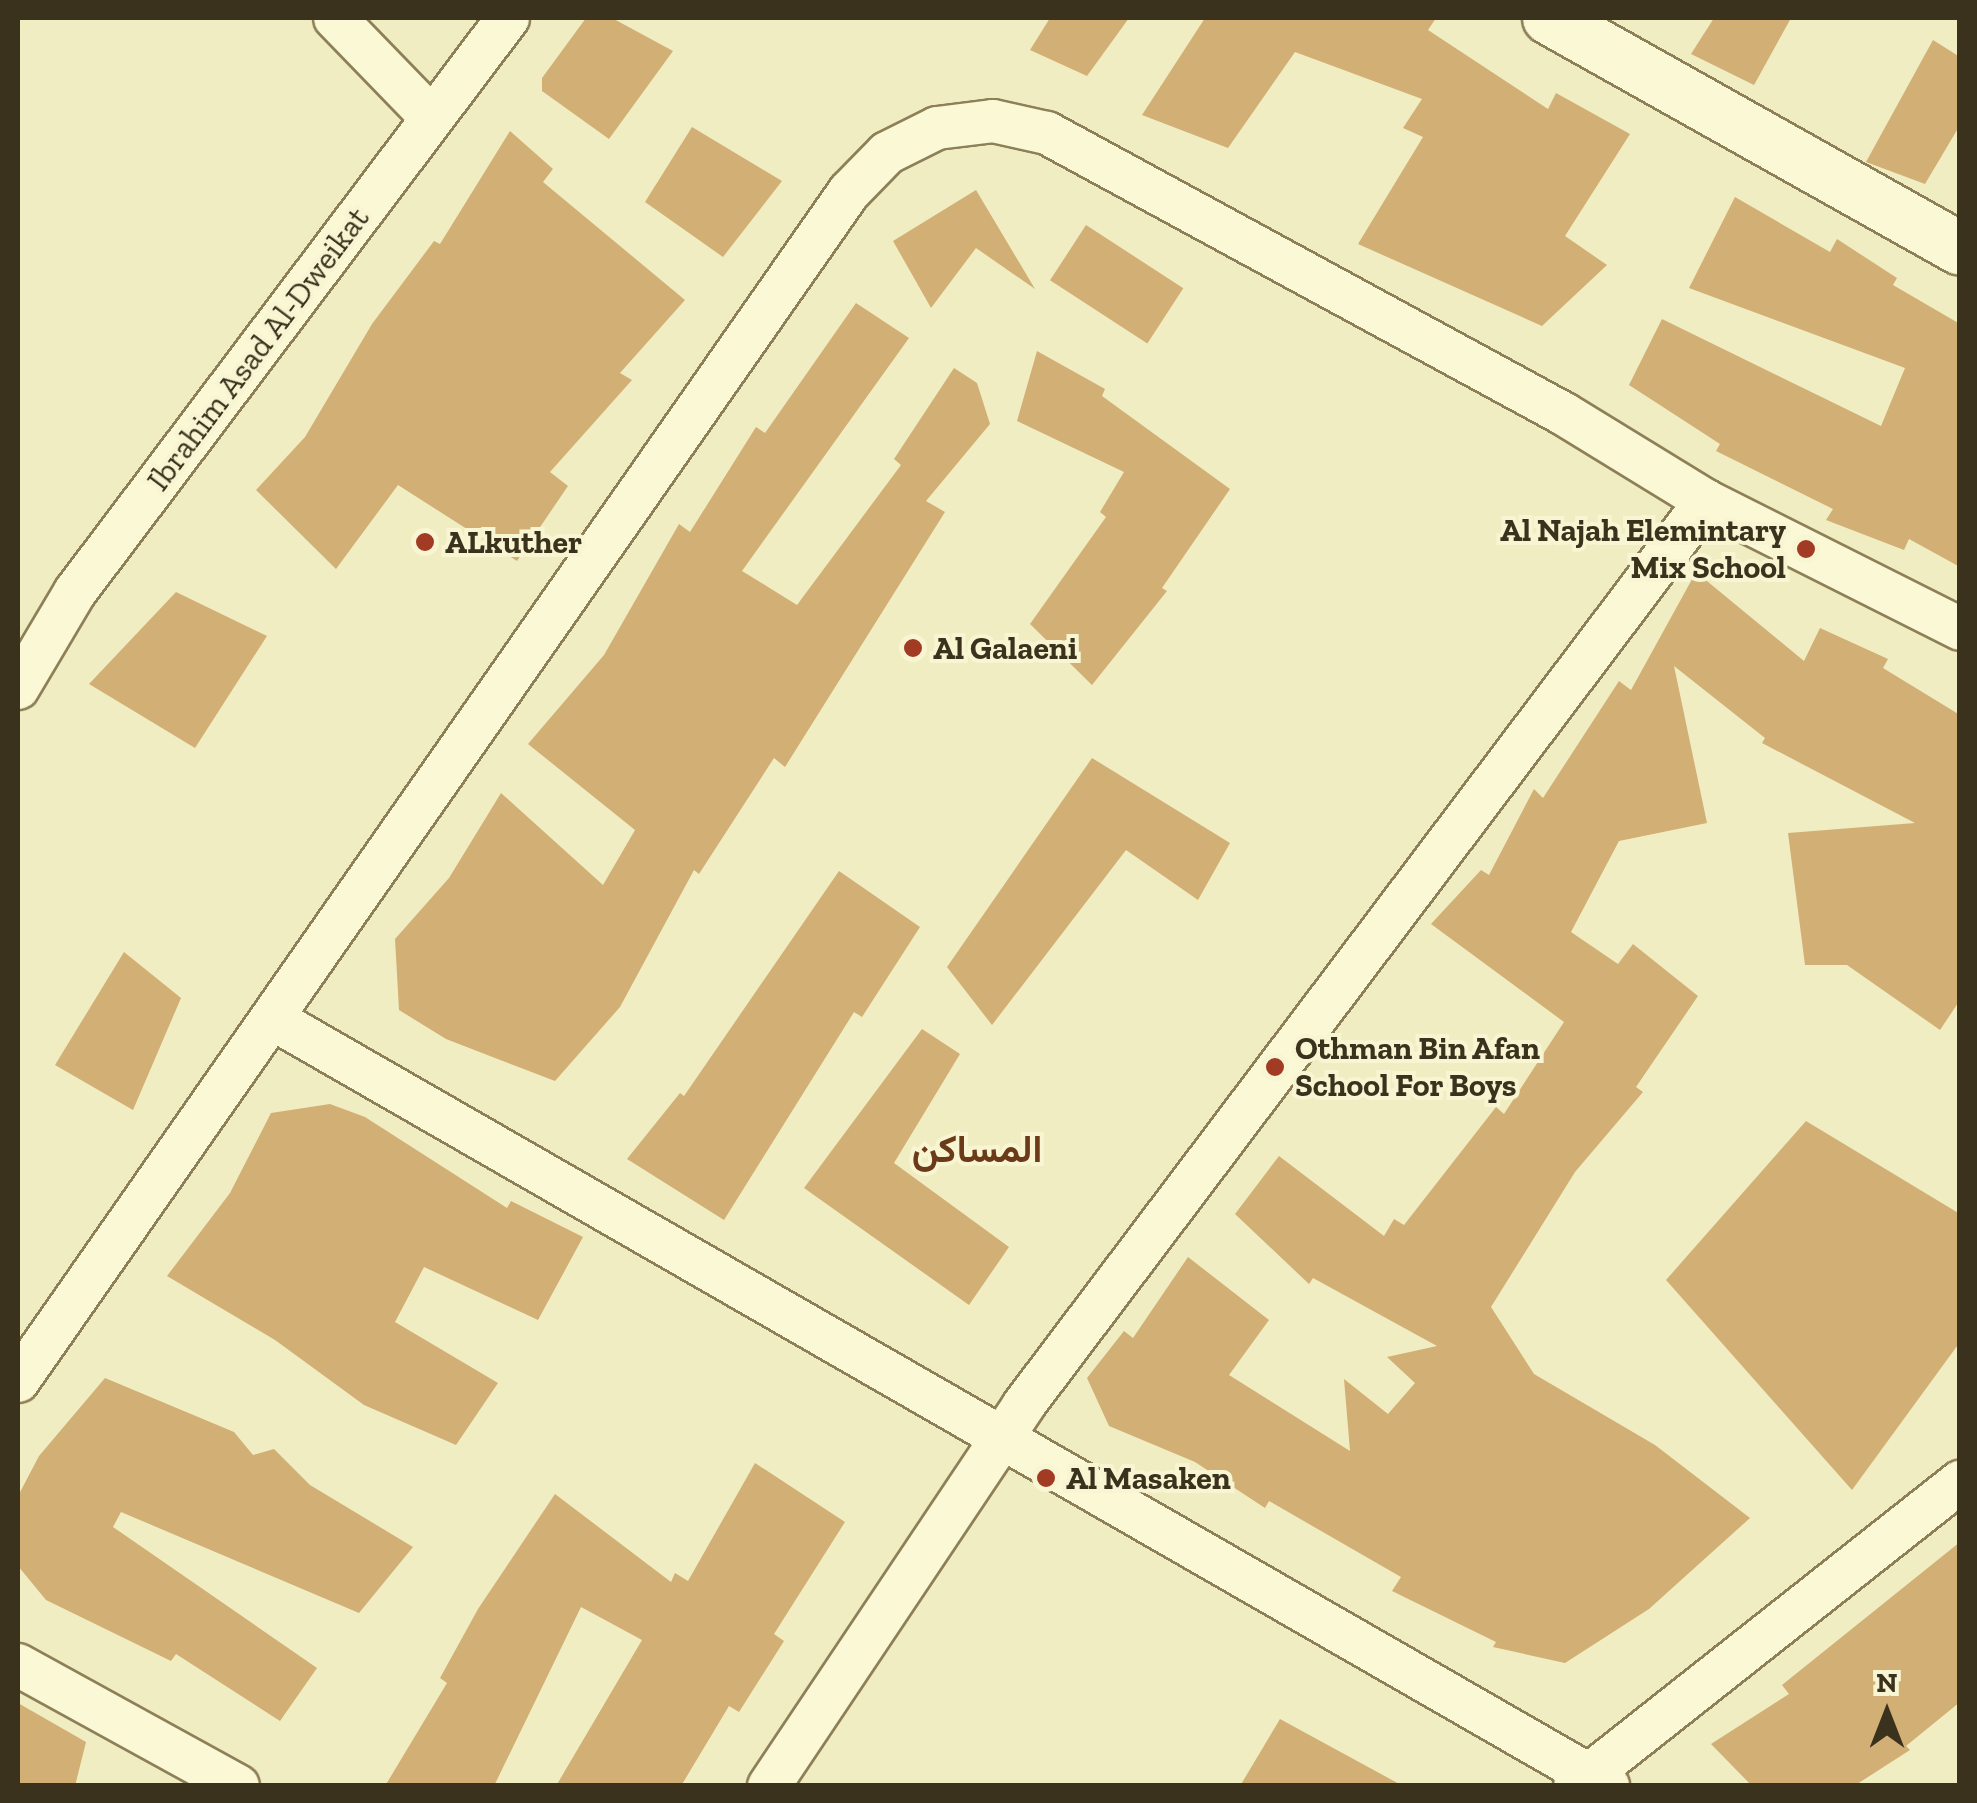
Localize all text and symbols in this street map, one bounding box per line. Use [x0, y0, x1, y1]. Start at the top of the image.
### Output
street label: Ibrahim Asad Al-Dweikat [138, 199, 378, 499]
place label: Al Najah Elemintary Mix School [1500, 512, 1786, 587]
place label: ALkuther [445, 523, 582, 561]
marker: ALkuther [414, 531, 436, 553]
marker: Al Najah Elemintary Mix School [1795, 538, 1817, 560]
place label: Al Galaeni [933, 629, 1077, 667]
marker: Al Galaeni [902, 637, 924, 659]
place label: Othman Bin Afan School For Boys [1295, 1030, 1541, 1105]
marker: Othman Bin Afan School For Boys [1264, 1056, 1286, 1078]
district label: المساكن [912, 1127, 1042, 1173]
place label: Al Masaken [1066, 1459, 1231, 1497]
marker: Al Masaken [1035, 1467, 1057, 1489]
north arrow [1837, 1663, 1937, 1763]
text: N [1876, 1666, 1898, 1699]

